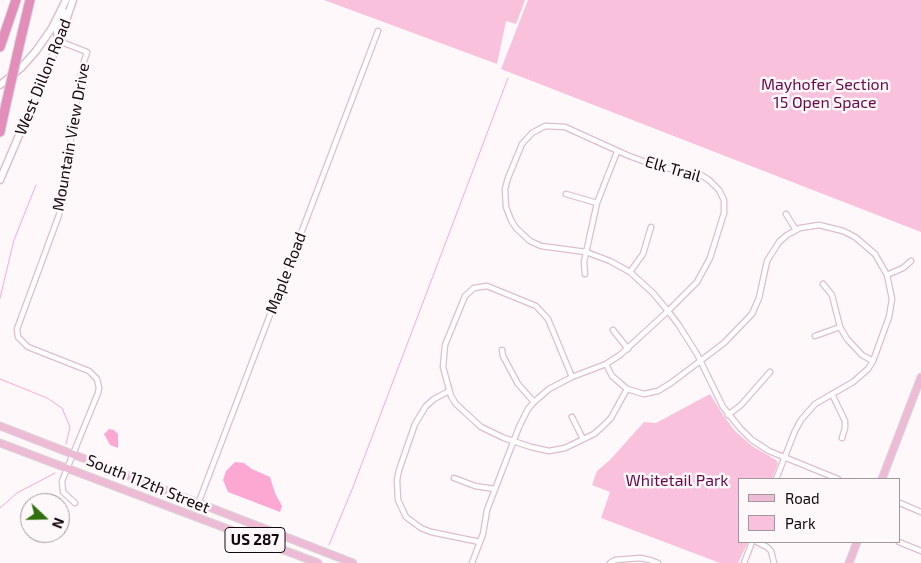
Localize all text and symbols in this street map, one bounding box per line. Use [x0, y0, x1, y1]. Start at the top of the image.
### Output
street label: West Dillon Road [11, 16, 75, 138]
street label: Mountain View Drive [48, 61, 94, 213]
park label: Mayhofer Section 15 Open Space [761, 75, 889, 113]
street label: Elk Trail [643, 152, 703, 186]
street label: Maple Road [262, 229, 310, 317]
street label: South 112th Street [84, 451, 212, 517]
park label: Whitetail Park [625, 471, 729, 491]
legend [738, 478, 901, 543]
text: Road [785, 489, 820, 507]
north arrow [20, 493, 70, 543]
text: Park [785, 514, 816, 532]
text: N [49, 515, 68, 531]
road number: US 287 [225, 528, 285, 552]

